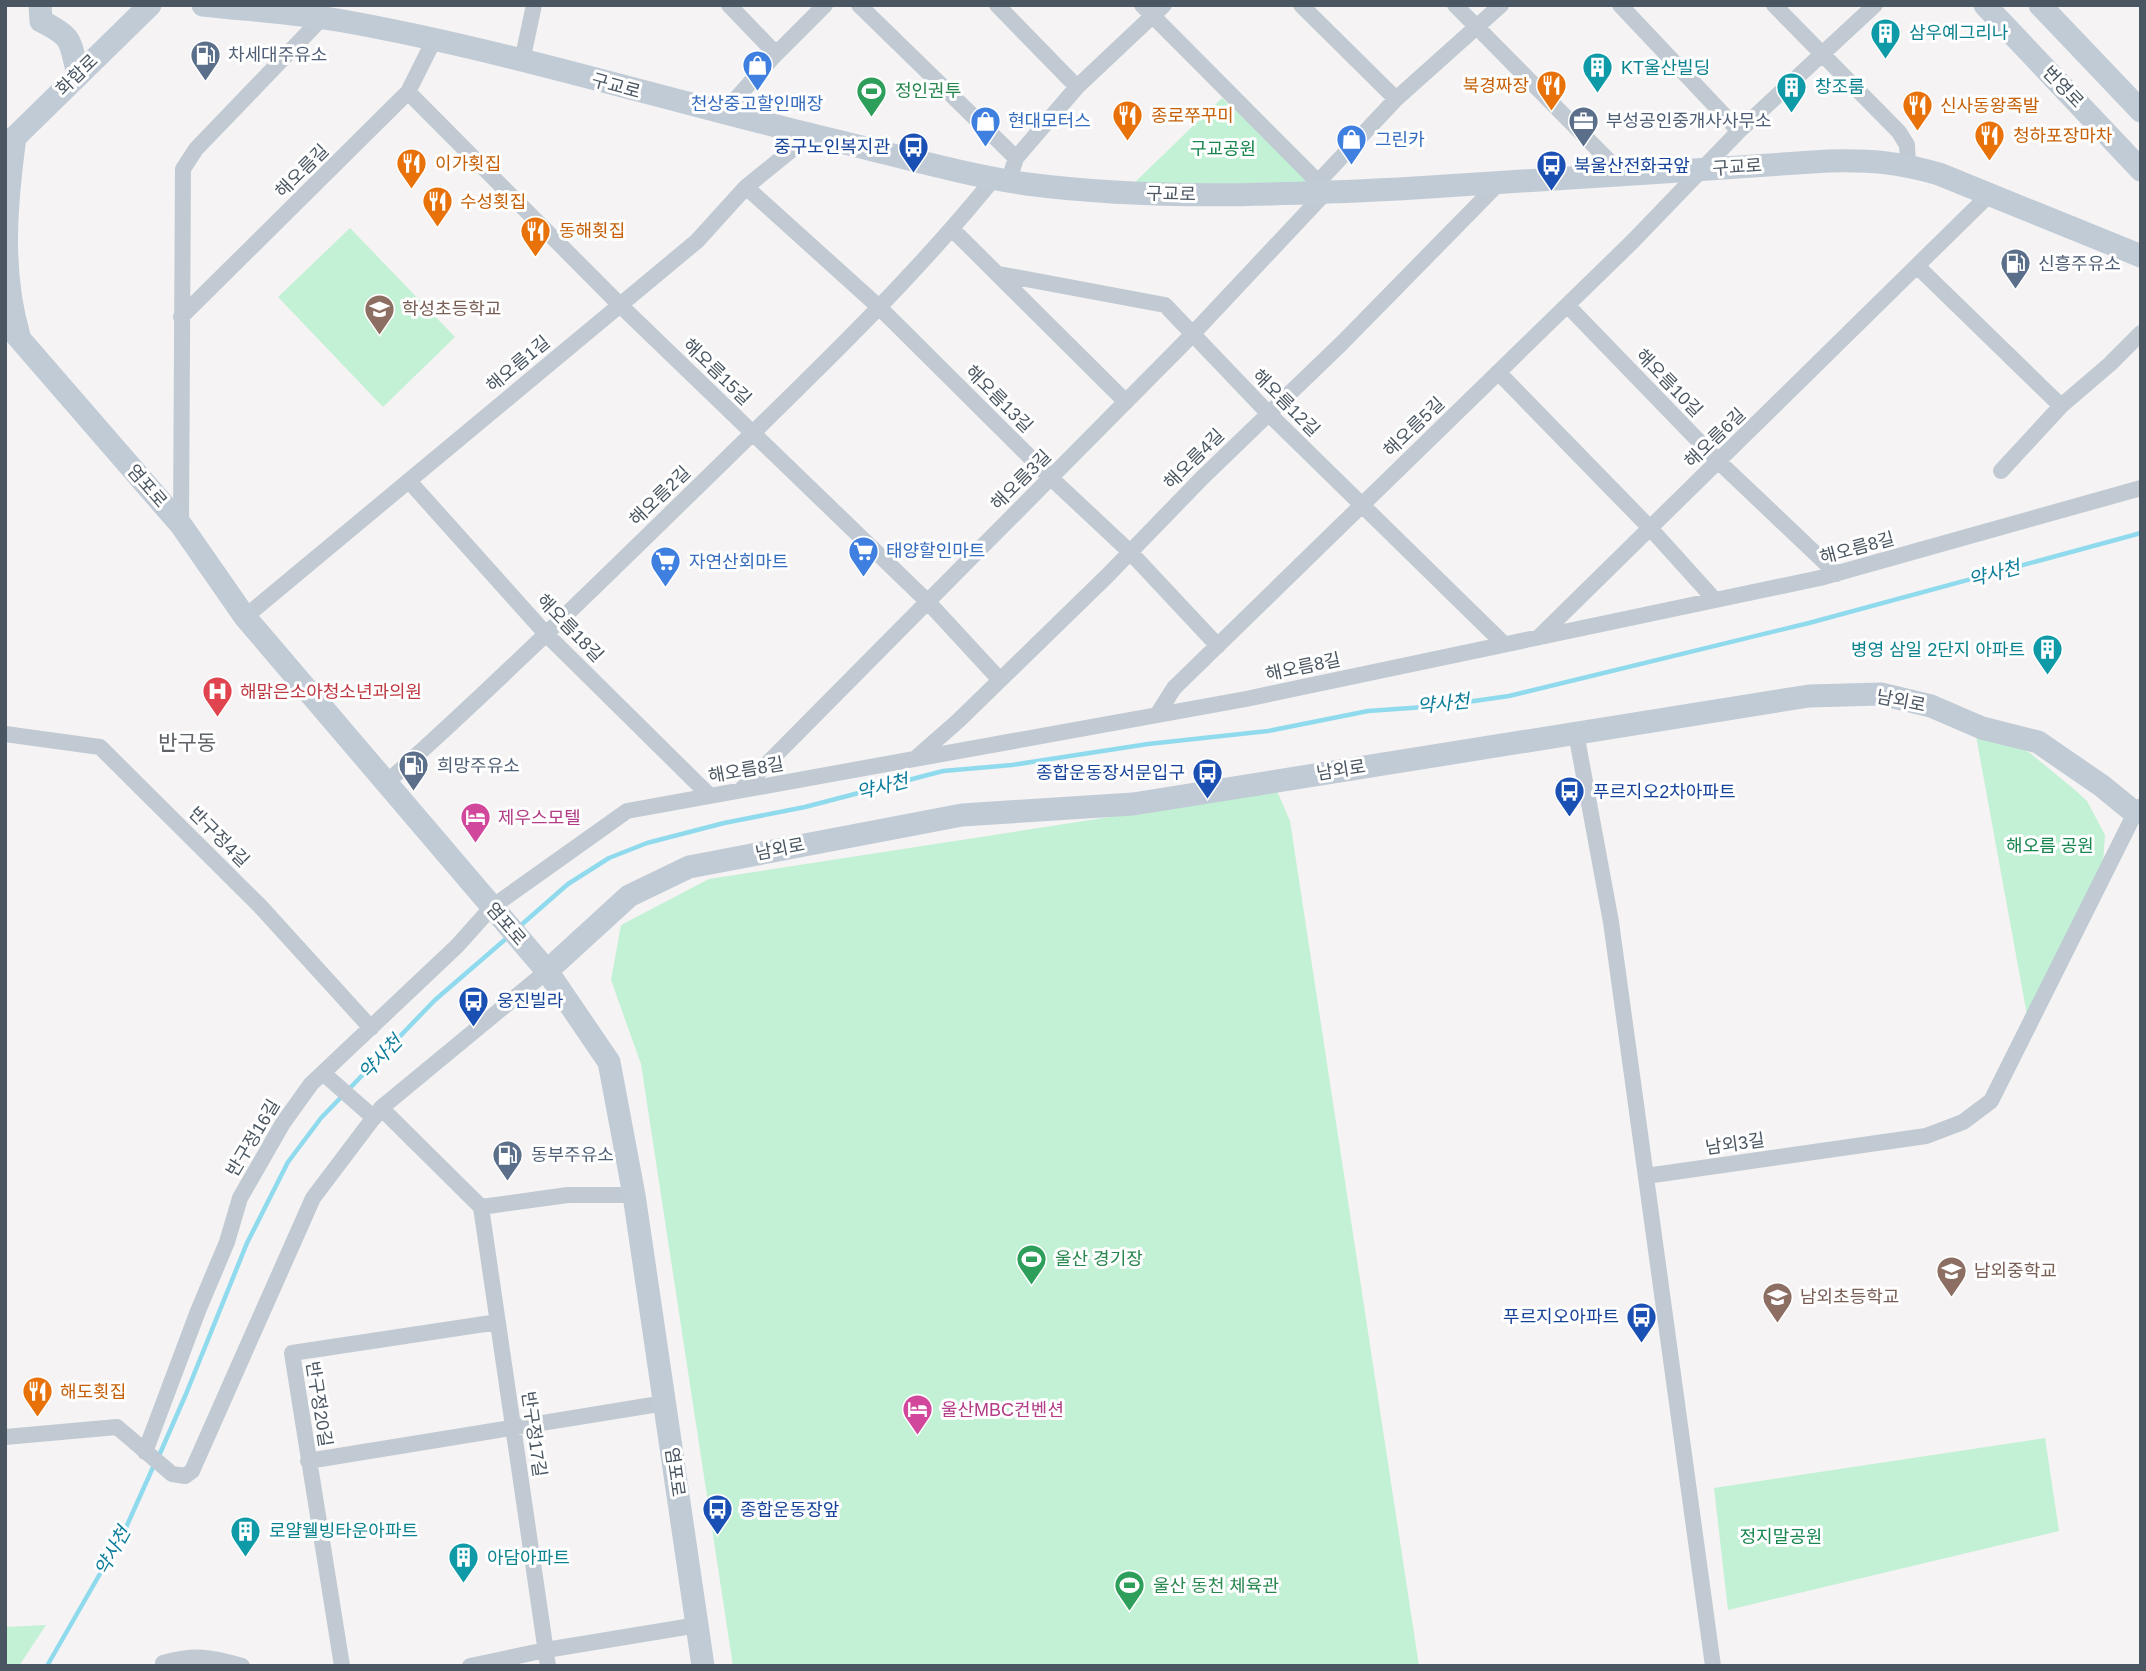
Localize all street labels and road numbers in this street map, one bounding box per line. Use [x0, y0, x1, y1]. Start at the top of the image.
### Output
street label: 화합로 [52, 51, 102, 99]
street label: 번영로 [2039, 62, 2087, 112]
street label: 구교로 [589, 70, 643, 102]
street label: 해오름길 [272, 141, 332, 201]
street label: 구교로 [1712, 155, 1762, 179]
street label: 구교로 [1146, 184, 1196, 204]
street label: 해오름1길 [482, 332, 554, 396]
street label: 해오름15길 [679, 335, 755, 409]
street label: 해오름10길 [1632, 345, 1706, 421]
street label: 해오름13길 [961, 361, 1037, 437]
street label: 해오름12길 [1248, 365, 1324, 441]
street label: 해오름5길 [1380, 393, 1448, 461]
street label: 해오름6길 [1681, 404, 1749, 472]
street label: 해오름4길 [1160, 425, 1228, 493]
street label: 해오름3길 [987, 446, 1055, 514]
street label: 염포로 [123, 461, 171, 511]
street label: 해오름2길 [626, 462, 694, 530]
street label: 해오름8길 [1818, 528, 1896, 568]
street label: 해오름18길 [533, 590, 607, 666]
street label: 해오름8길 [1264, 649, 1342, 685]
street label: 남외로 [1875, 686, 1927, 716]
street label: 해오름8길 [707, 754, 785, 786]
street label: 남외로 [1315, 756, 1367, 784]
street label: 반구정4길 [185, 803, 253, 871]
street label: 남외로 [754, 834, 806, 864]
street label: 염포로 [482, 899, 530, 949]
street label: 반구정16길 [222, 1096, 284, 1180]
street label: 남외3길 [1704, 1130, 1766, 1158]
street label: 반구정20길 [302, 1360, 336, 1448]
street label: 반구정17길 [518, 1390, 550, 1478]
street label: 염포로 [662, 1446, 688, 1498]

